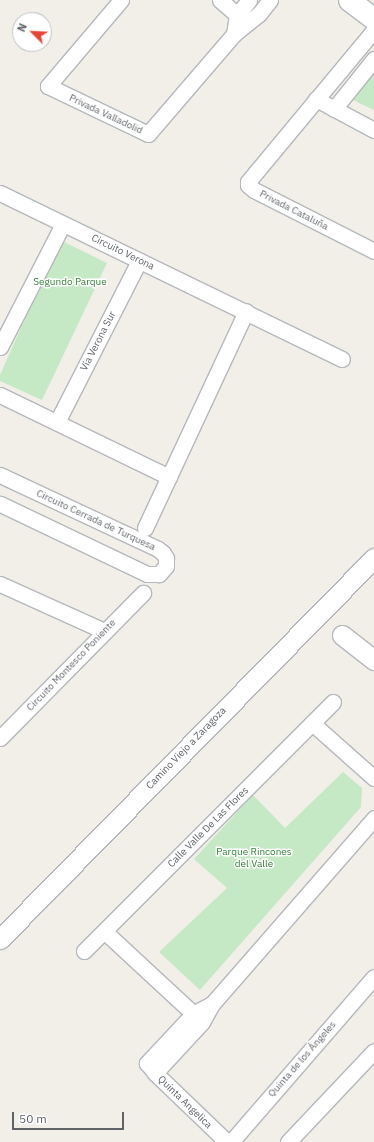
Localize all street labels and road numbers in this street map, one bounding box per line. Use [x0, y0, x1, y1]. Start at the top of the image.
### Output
street label: Privada Valladolid [67, 92, 145, 136]
street label: Privada Cataluña [258, 187, 330, 233]
street label: Circuito Verona [90, 232, 156, 272]
street label: Vía Verona Sur [78, 309, 118, 373]
street label: Circuito Cerrada de Turquesa [34, 487, 158, 553]
street label: Circuito Montesco Poniente [24, 617, 118, 713]
street label: Camino Viejo a Zaragoza [144, 704, 228, 792]
street label: Calle Valle De Las Flores [165, 784, 251, 870]
street label: Quinta de los Ángeles [266, 1018, 338, 1100]
street label: Quinta Angelica [155, 1073, 215, 1131]

